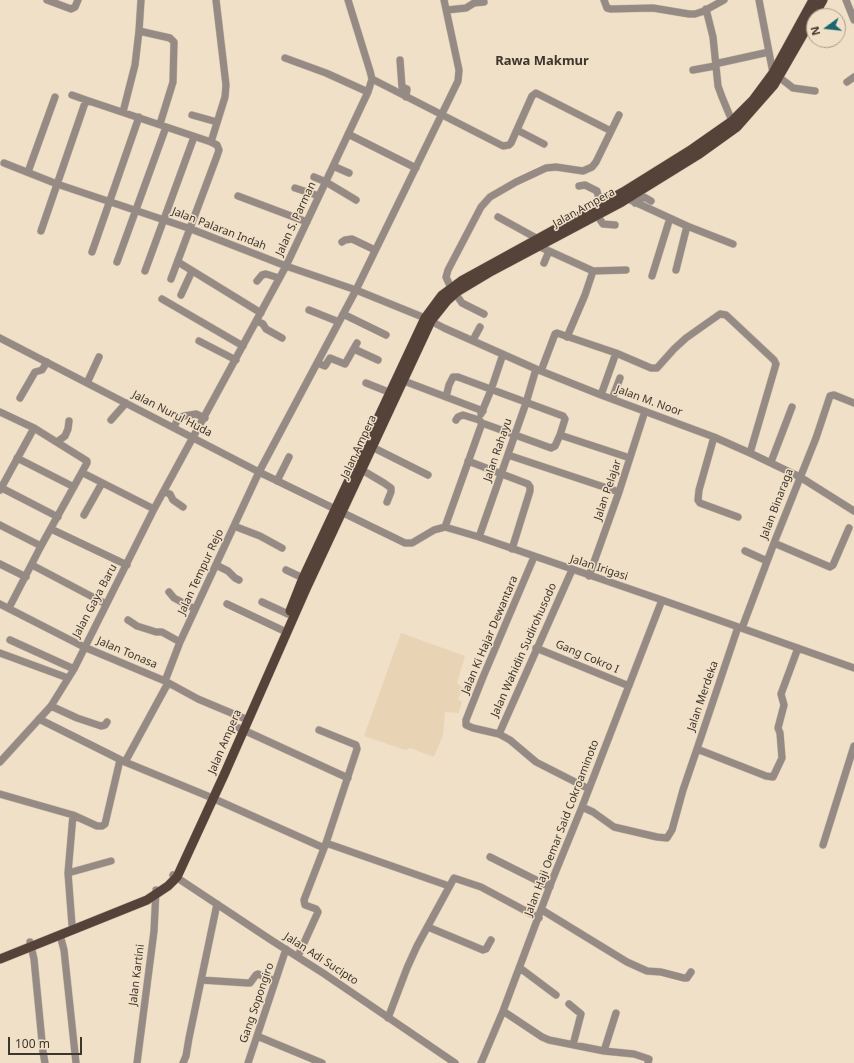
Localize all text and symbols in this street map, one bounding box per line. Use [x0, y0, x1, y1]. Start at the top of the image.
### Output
north arrow [806, 8, 846, 48]
text: N [806, 25, 823, 37]
district label: Rawa Makmur [495, 53, 589, 69]
street label: Jalan S. Parman [273, 180, 319, 258]
street label: Jalan Ampera [551, 186, 617, 230]
street label: Jalan Palaran Indah [170, 205, 268, 253]
street label: Jalan M. Noor [614, 383, 684, 419]
street label: Jalan Nurul Huda [130, 388, 214, 440]
street label: Jalan Ampera [339, 413, 379, 481]
street label: Jalan Rahayu [481, 417, 515, 483]
street label: Jalan Pelajar [591, 458, 625, 522]
street label: Jalan Binaraga [758, 467, 796, 541]
street label: Jalan Tempur Rejo [175, 527, 227, 617]
street label: Jalan Irigasi [568, 552, 630, 584]
street label: Jalan Gaya Baru [70, 562, 120, 640]
street label: Jalan Ki Hajar Dewantara [459, 574, 521, 696]
street label: Jalan Wahidin Sudirohusodo [488, 581, 560, 719]
street label: Jalan Tonasa [95, 634, 159, 672]
street label: Gang Cokro I [553, 638, 621, 676]
street label: Jalan Merdeka [685, 659, 721, 733]
street label: Jalan Ampera [206, 708, 244, 776]
street label: Jalan Haji Oemar Said Cokroaminoto [522, 738, 602, 918]
street label: Jalan Adi Sucipto [281, 930, 361, 988]
street label: Jalan Kartini [127, 944, 147, 1006]
street label: Gang Sopongiro [237, 961, 277, 1045]
scale bar [10, 1029, 84, 1055]
text: 100 m [15, 1035, 50, 1052]

